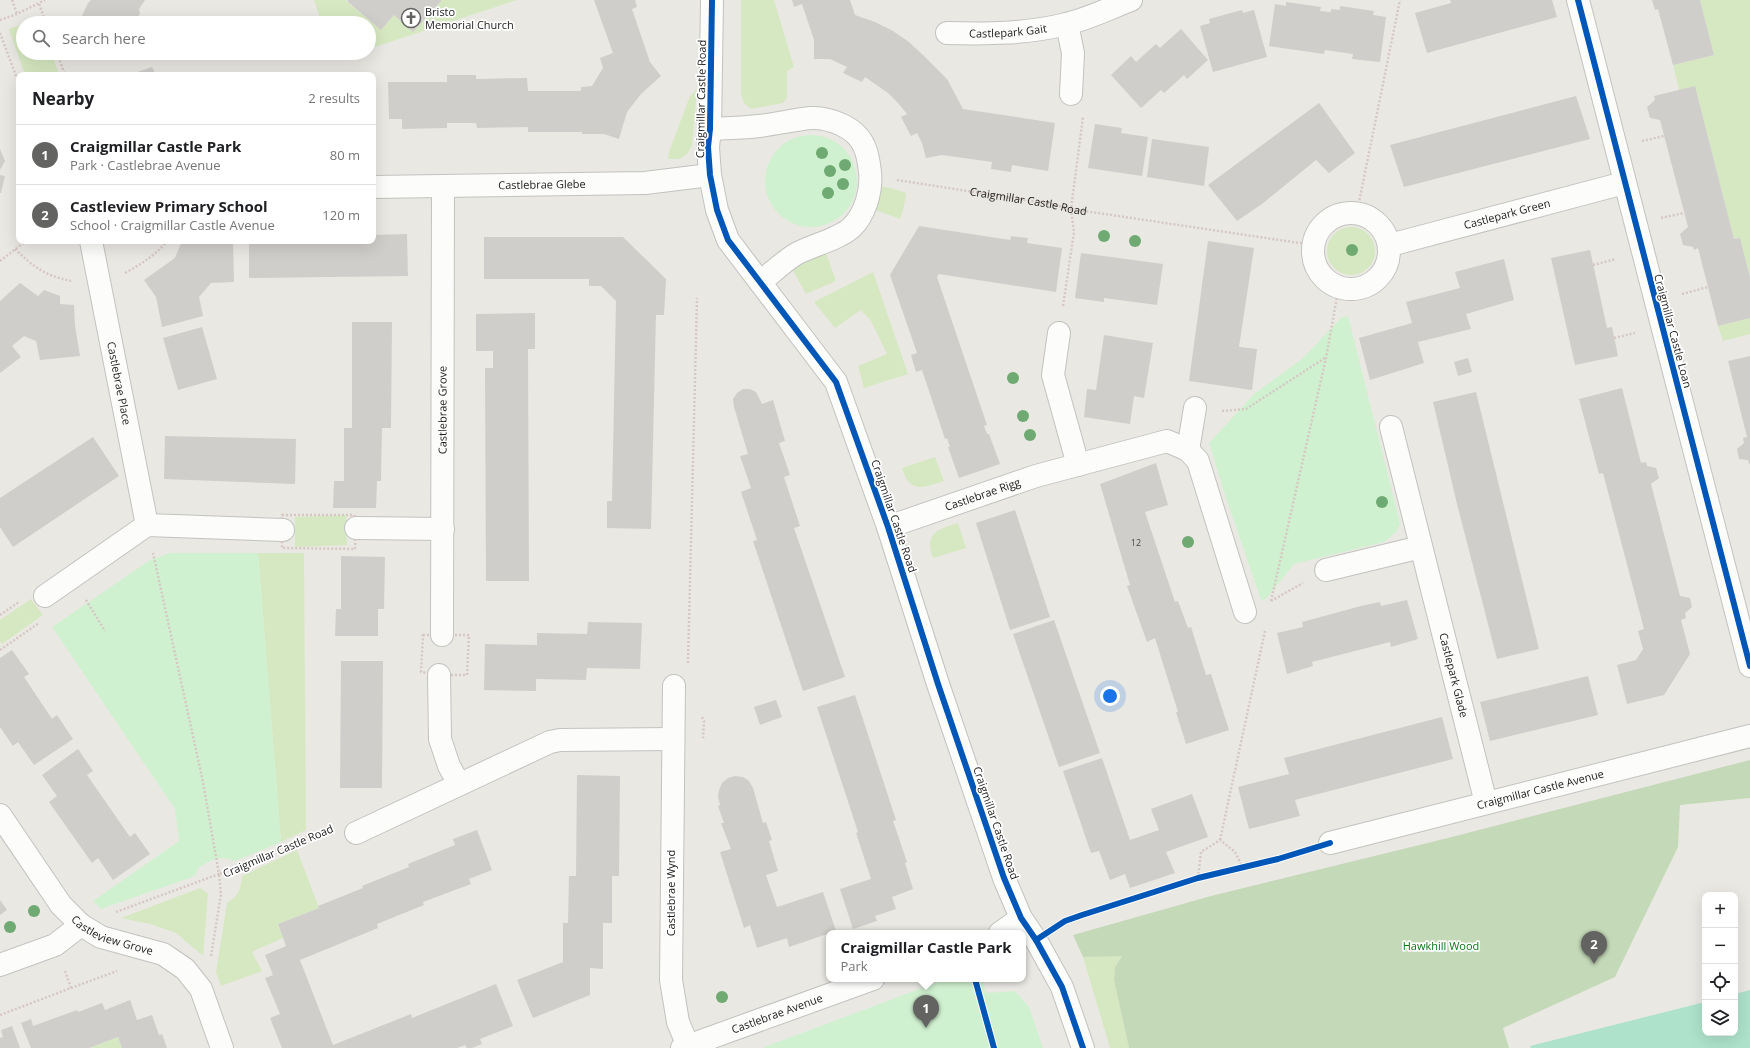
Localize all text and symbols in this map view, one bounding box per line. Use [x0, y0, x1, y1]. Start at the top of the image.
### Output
place label: Bristo Memorial Church [425, 4, 514, 32]
church icon: Bristo Memorial Church [400, 7, 422, 29]
search box [16, 16, 376, 60]
street label: Castlepark Gait [969, 20, 1048, 40]
icon: search [30, 27, 52, 49]
text: Search here [62, 28, 146, 48]
street label: Craigmillar Castle Road [692, 40, 709, 158]
text: Nearby [32, 87, 94, 110]
text: 2 results [308, 89, 360, 107]
text: Craigmillar Castle Park [70, 136, 241, 156]
text: 1 [41, 146, 49, 164]
text: 80 m [330, 146, 360, 164]
text: Park · Castlebrae Avenue [70, 156, 221, 174]
street label: Castlebrae Glebe [498, 176, 586, 192]
street label: Craigmillar Castle Road [969, 183, 1088, 218]
street label: Castlepark Green [1462, 195, 1552, 232]
text: Castleview Primary School [70, 196, 268, 216]
text: 2 [41, 206, 49, 224]
text: 120 m [322, 206, 360, 224]
text: School · Craigmillar Castle Avenue [70, 216, 275, 234]
street label: Craigmillar Castle Loan [1651, 272, 1696, 390]
street label: Castlebrae Place [104, 340, 135, 426]
street label: Castlebrae Grove [434, 366, 450, 454]
street label: Craigmillar Castle Road [868, 457, 921, 574]
street label: Castlebrae Rigg [943, 474, 1022, 514]
house number: 12 [1131, 536, 1141, 549]
street label: Castlepark Glade [1436, 631, 1472, 719]
your location [1100, 686, 1120, 706]
street label: Craigmillar Castle Road [970, 764, 1023, 881]
street label: Craigmillar Castle Avenue [1475, 766, 1605, 812]
street label: Craigmillar Castle Road [220, 820, 335, 881]
street label: Castlebrae Wynd [663, 850, 678, 936]
map controls [1702, 892, 1738, 1036]
button: + [1702, 892, 1738, 928]
street label: Castleview Grove [68, 912, 155, 958]
button: − [1702, 928, 1738, 964]
popup [826, 930, 1026, 982]
pin: 2 [1581, 931, 1607, 964]
text: Craigmillar Castle Park [840, 937, 1012, 957]
park label: Hawkhill Wood [1403, 938, 1479, 953]
text: Park [840, 957, 868, 975]
button: locate [1702, 964, 1738, 1000]
street label: Castlebrae Avenue [729, 990, 824, 1037]
pin: 1 [913, 995, 939, 1028]
button: layers [1702, 1000, 1738, 1036]

